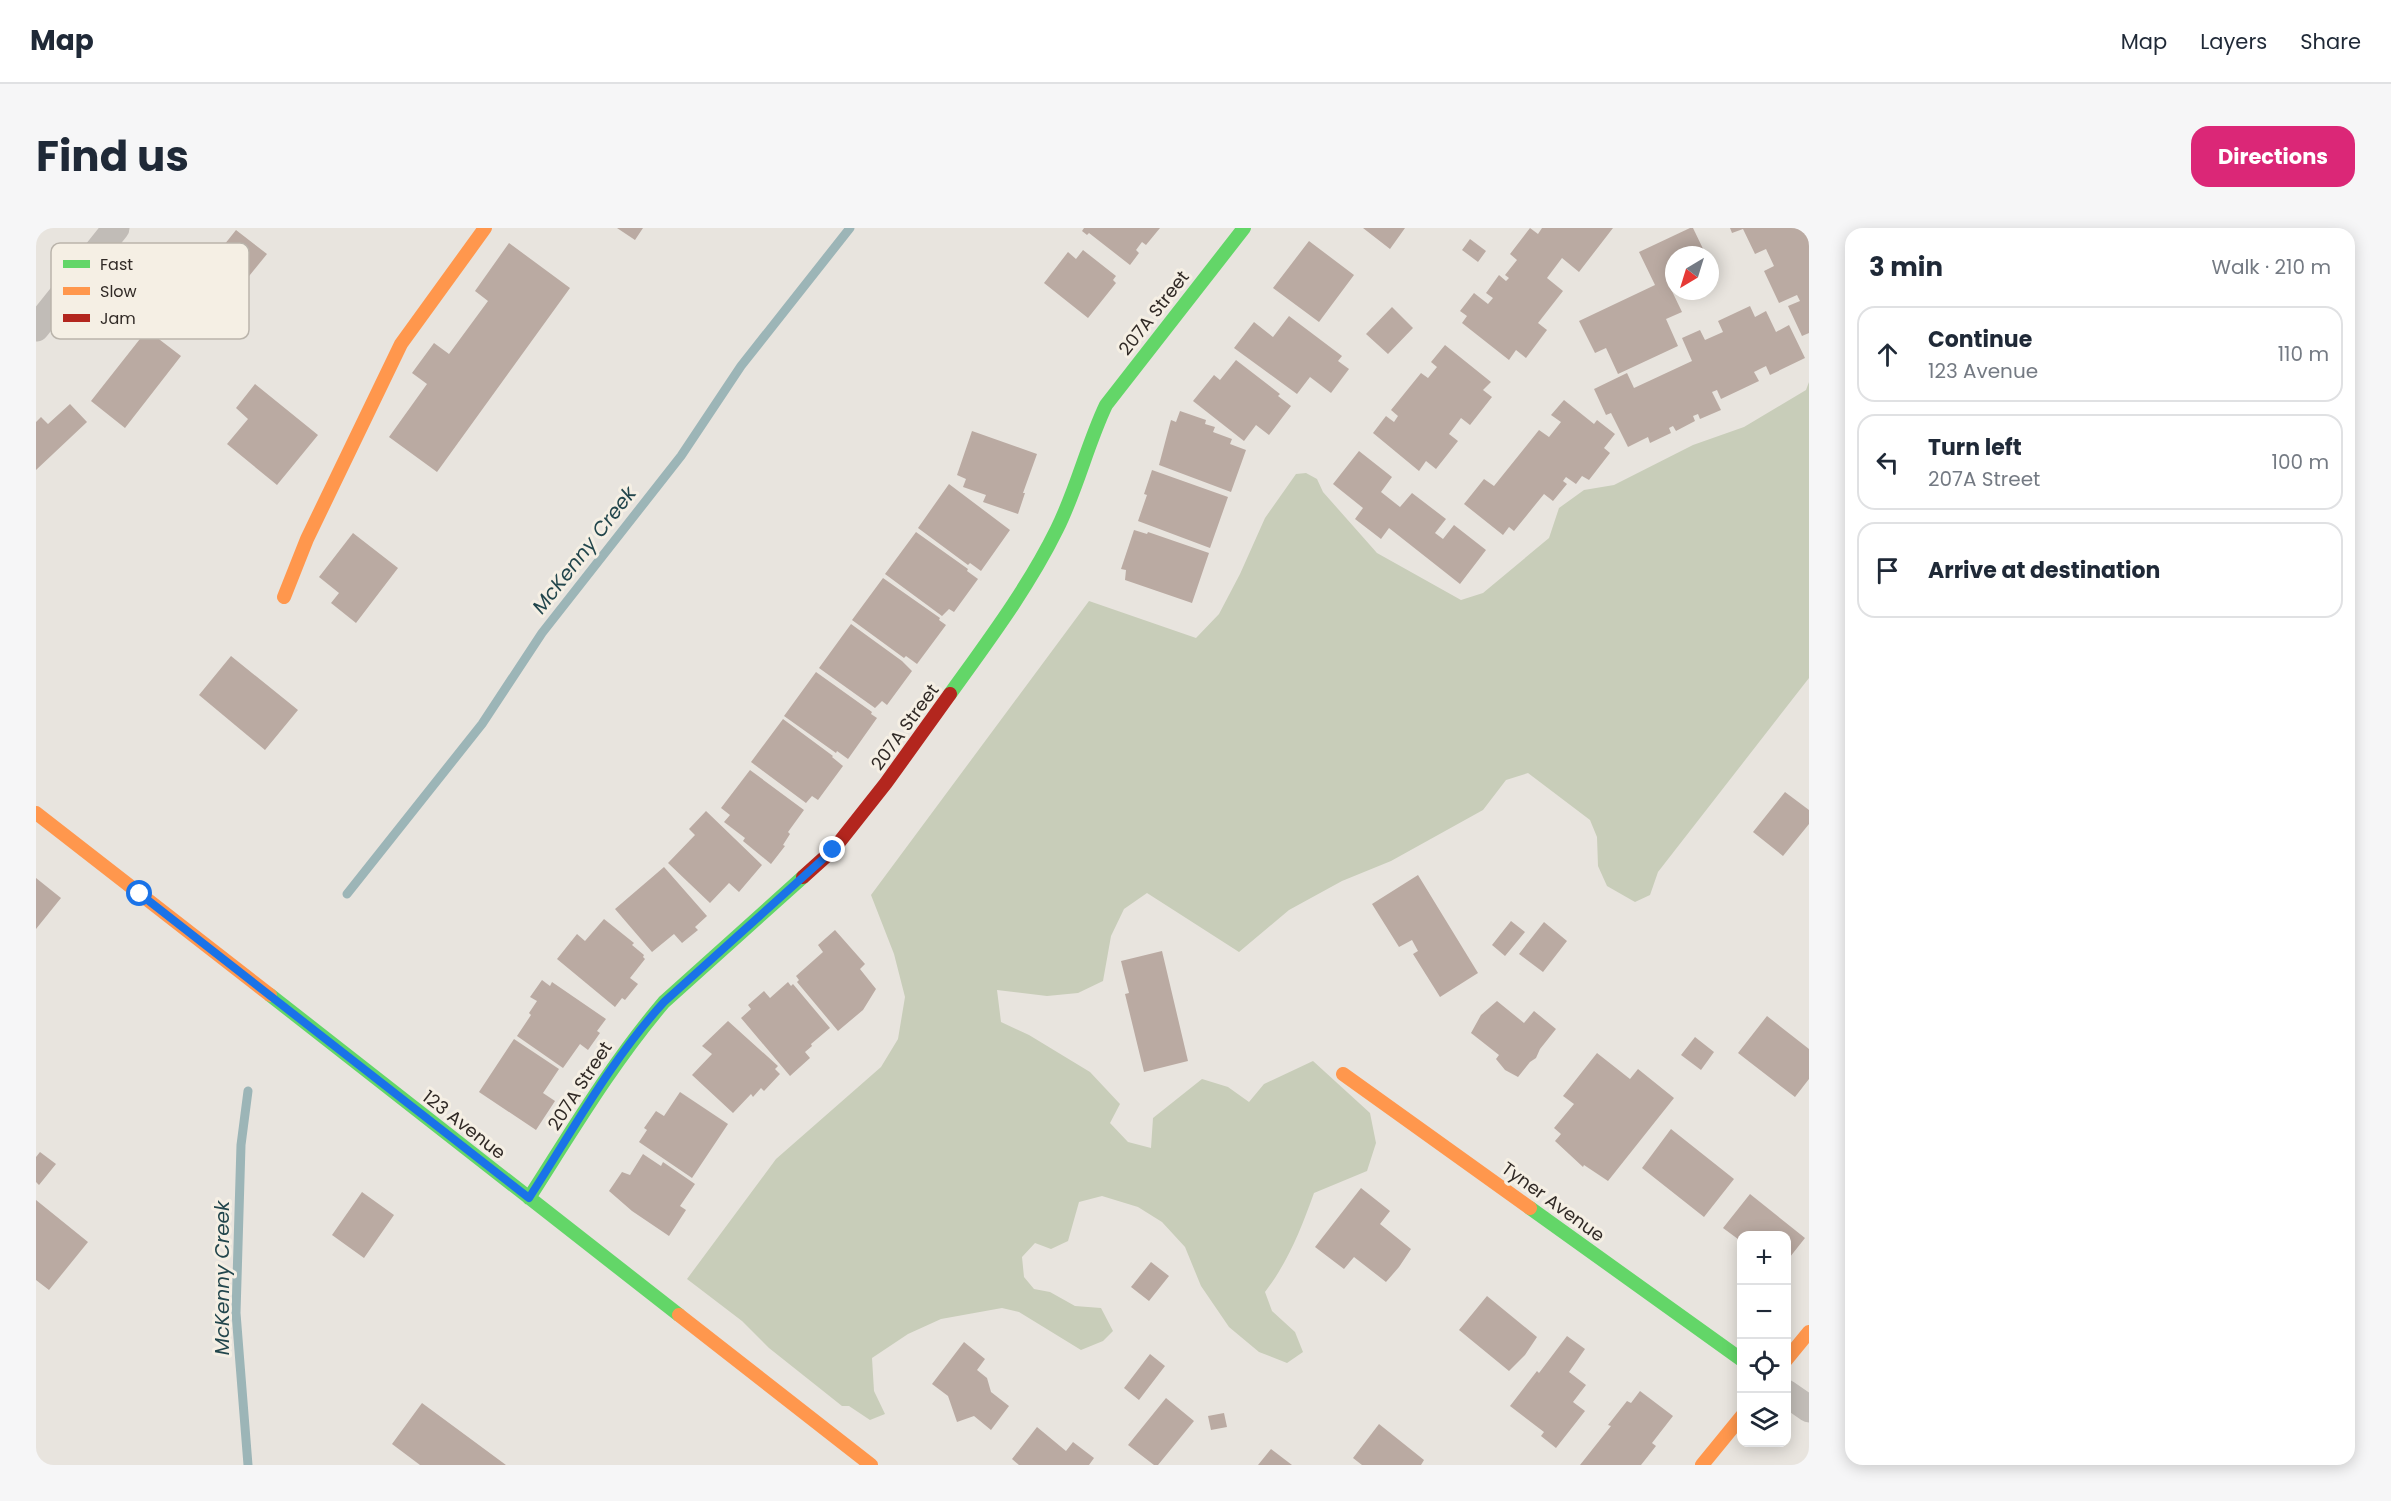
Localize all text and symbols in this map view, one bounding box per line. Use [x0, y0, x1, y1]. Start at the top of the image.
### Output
text: Map [30, 21, 94, 60]
text: Map [2121, 27, 2167, 56]
text: Layers [2200, 27, 2267, 56]
text: Share [2300, 27, 2361, 56]
button: Directions [2191, 126, 2355, 187]
text: Find us [36, 127, 189, 186]
legend [51, 243, 249, 339]
north arrow [1665, 246, 1719, 300]
text: 3 min [1869, 249, 1943, 285]
text: Fast [100, 253, 133, 276]
text: Walk · 210 m [2211, 253, 2331, 281]
street label: 207A Street [1113, 265, 1195, 360]
text: Slow [100, 280, 137, 303]
text: Jam [100, 307, 136, 330]
text: Continue [1928, 324, 2032, 355]
icon: ahead [1871, 338, 1904, 371]
text: 110 m [2278, 340, 2329, 368]
text: 123 Avenue [1928, 357, 2038, 385]
text: Turn left [1928, 432, 2022, 463]
icon: left [1871, 446, 1904, 479]
text: 100 m [2272, 448, 2329, 476]
text: 207A Street [1928, 465, 2040, 493]
water label: McKenny Creek [525, 479, 644, 620]
icon: arrive [1871, 554, 1904, 587]
text: Arrive at destination [1928, 555, 2160, 586]
street label: 207A Street [865, 678, 944, 775]
route end [819, 836, 845, 862]
route start [126, 880, 152, 906]
street label: 207A Street [542, 1037, 618, 1135]
street label: 123 Avenue [418, 1084, 511, 1165]
street label: Tyner Avenue [1497, 1156, 1610, 1247]
water label: McKenny Creek [208, 1199, 236, 1355]
map controls [1737, 1231, 1791, 1447]
button: + [1737, 1231, 1791, 1285]
button: − [1737, 1285, 1791, 1339]
button: locate [1737, 1339, 1791, 1393]
button: layers [1737, 1393, 1791, 1447]

